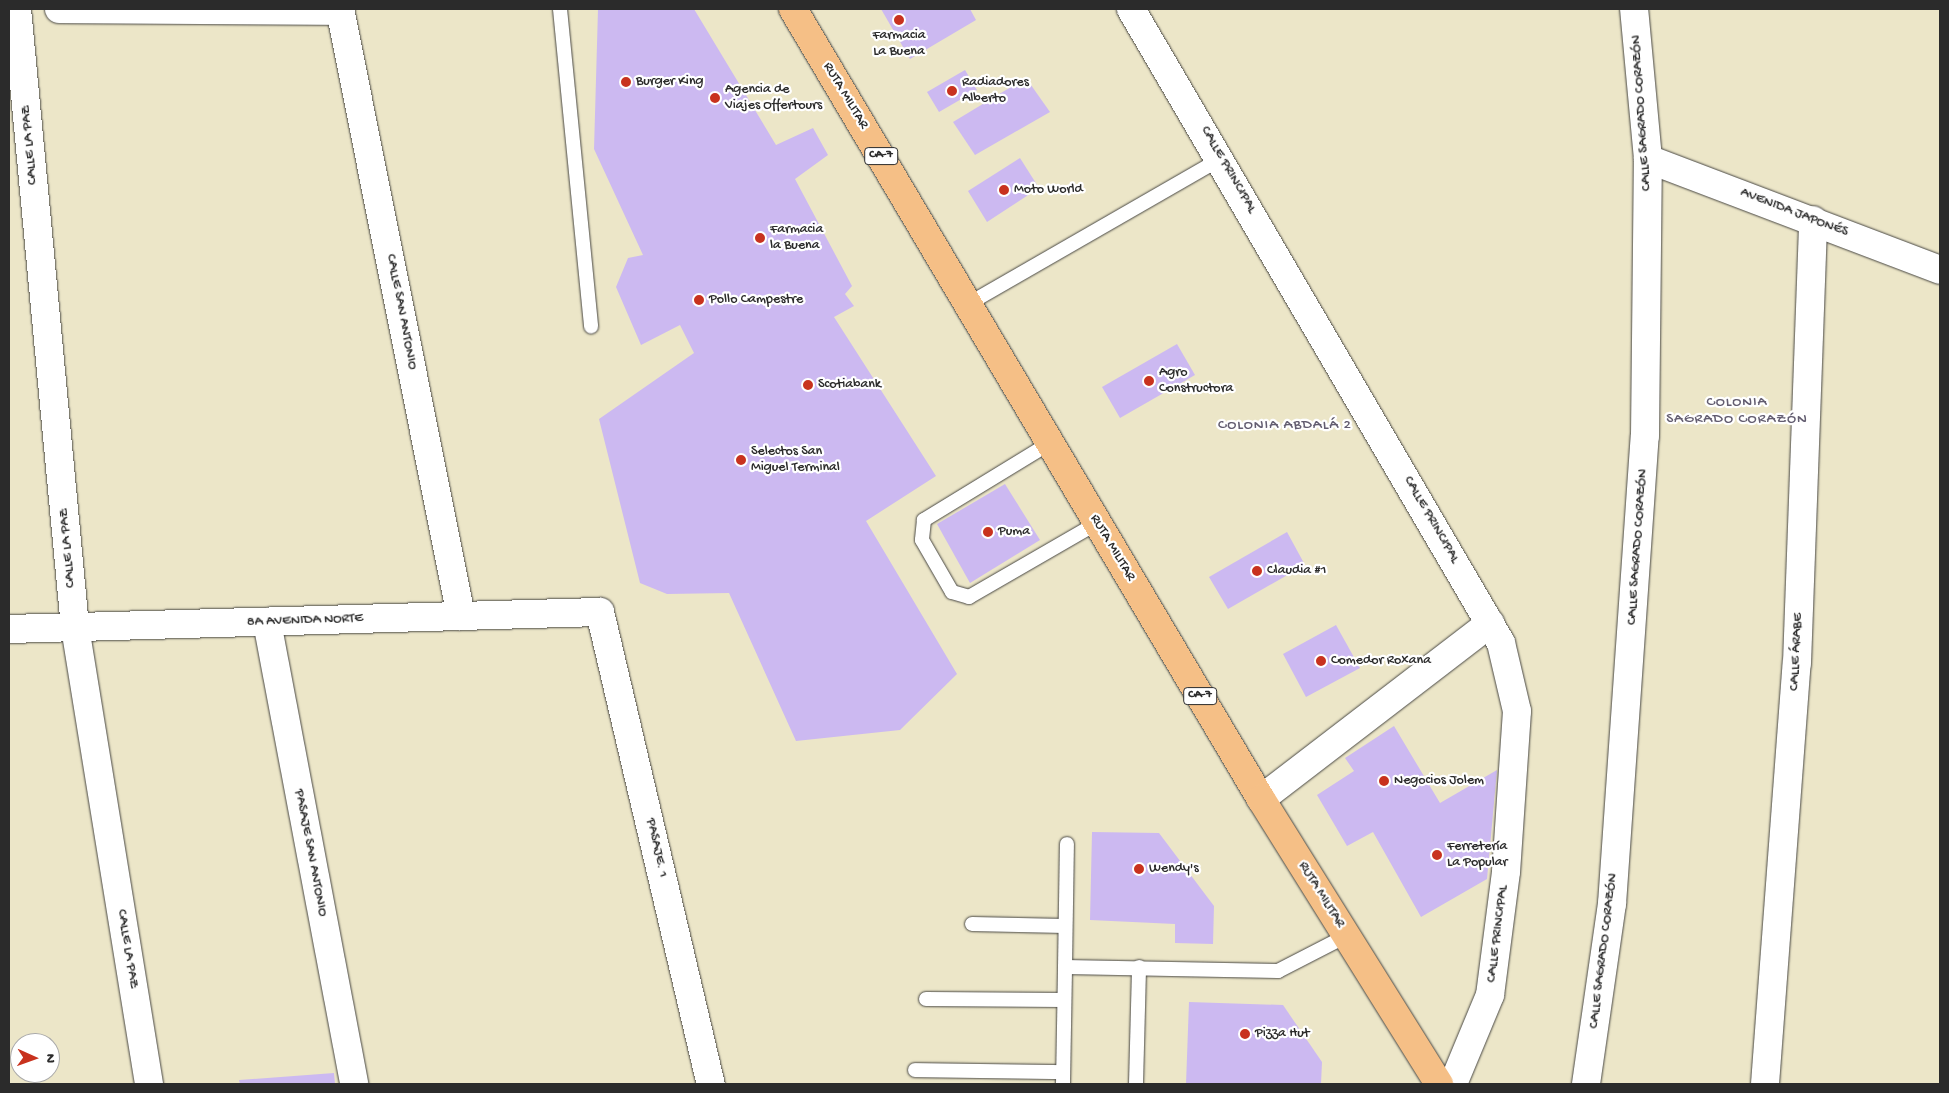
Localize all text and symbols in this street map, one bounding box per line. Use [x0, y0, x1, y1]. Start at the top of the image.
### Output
marker: Farmacia La Buena [893, 14, 905, 26]
place label: Farmacia La Buena [872, 28, 926, 60]
street label: CALLE SAGRADO CORAZÓN [1628, 34, 1656, 192]
street label: RUTA MILITAR [819, 60, 871, 132]
place label: Burger King [636, 74, 704, 90]
place label: Radiadores Alberto [962, 75, 1029, 108]
marker: Burger King [620, 76, 632, 88]
place label: Agencia de Viajes Offertours [725, 82, 822, 114]
marker: Radiadores Alberto [946, 85, 958, 97]
marker: Agencia de Viajes Offertours [709, 92, 721, 104]
street label: CALLE LA PAZ [18, 104, 42, 186]
street label: CALLE PRINCIPAL [1196, 123, 1260, 217]
road number: CA-7 [864, 146, 898, 166]
place label: Moto World [1014, 182, 1083, 198]
marker: Moto World [998, 184, 1010, 196]
street label: AVENIDA JAPONÉS [1738, 185, 1850, 241]
place label: Farmacia la Buena [770, 222, 823, 254]
marker: Farmacia la Buena [754, 232, 766, 244]
street label: CALLE SAN ANTONIO [382, 253, 420, 371]
place label: Pollo Campestre [709, 292, 803, 308]
marker: Pollo Campestre [693, 294, 705, 306]
place label: Agro Constructora [1159, 365, 1233, 398]
marker: Agro Constructora [1143, 375, 1155, 387]
place label: Scotiabank [818, 377, 881, 393]
marker: Scotiabank [802, 379, 814, 391]
district label: COLONIA SAGRADO CORAZÓN [1664, 393, 1810, 428]
district label: COLONIA ABDALÁ 2 [1216, 417, 1354, 435]
place label: Selectos San Miguel Terminal [751, 444, 840, 477]
marker: Selectos San Miguel Terminal [735, 454, 747, 466]
street label: CALLE SAGRADO CORAZÓN [1624, 468, 1652, 626]
street label: CALLE PRINCIPAL [1399, 473, 1463, 567]
street label: CALLE LA PAZ [56, 507, 80, 589]
street label: RUTA MILITAR [1086, 512, 1138, 584]
place label: Puma [998, 524, 1030, 540]
marker: Puma [982, 526, 994, 538]
place label: Claudia #1 [1267, 563, 1326, 579]
marker: Claudia #1 [1251, 565, 1263, 577]
street label: 8A AVENIDA NORTE [247, 611, 363, 631]
street label: CALLE ÁRABE [1787, 613, 1807, 691]
place label: Comedor Roxana [1331, 653, 1431, 669]
marker: Comedor Roxana [1315, 655, 1327, 667]
road number: CA-7 [1182, 686, 1218, 706]
place label: Negocios Jolem [1394, 773, 1484, 789]
marker: Negocios Jolem [1378, 775, 1390, 787]
street label: PASAJE SAN ANTONIO [289, 788, 331, 918]
street label: PASAJE. 1 [641, 817, 671, 879]
place label: Ferretería La Popular [1447, 839, 1507, 872]
marker: Ferretería La Popular [1431, 849, 1443, 861]
street label: RUTA MILITAR [1294, 859, 1348, 931]
place label: Wendy's [1149, 861, 1199, 877]
marker: Wendy's [1133, 863, 1145, 875]
street label: CALLE SAGRADO CORAZÓN [1586, 872, 1622, 1030]
street label: CALLE PRINCIPAL [1484, 884, 1512, 984]
street label: CALLE LA PAZ [112, 908, 142, 990]
place label: Pizza Hut [1255, 1026, 1309, 1042]
marker: Pizza Hut [1239, 1028, 1251, 1040]
north arrow [10, 1033, 60, 1083]
text: N [41, 1054, 58, 1063]

